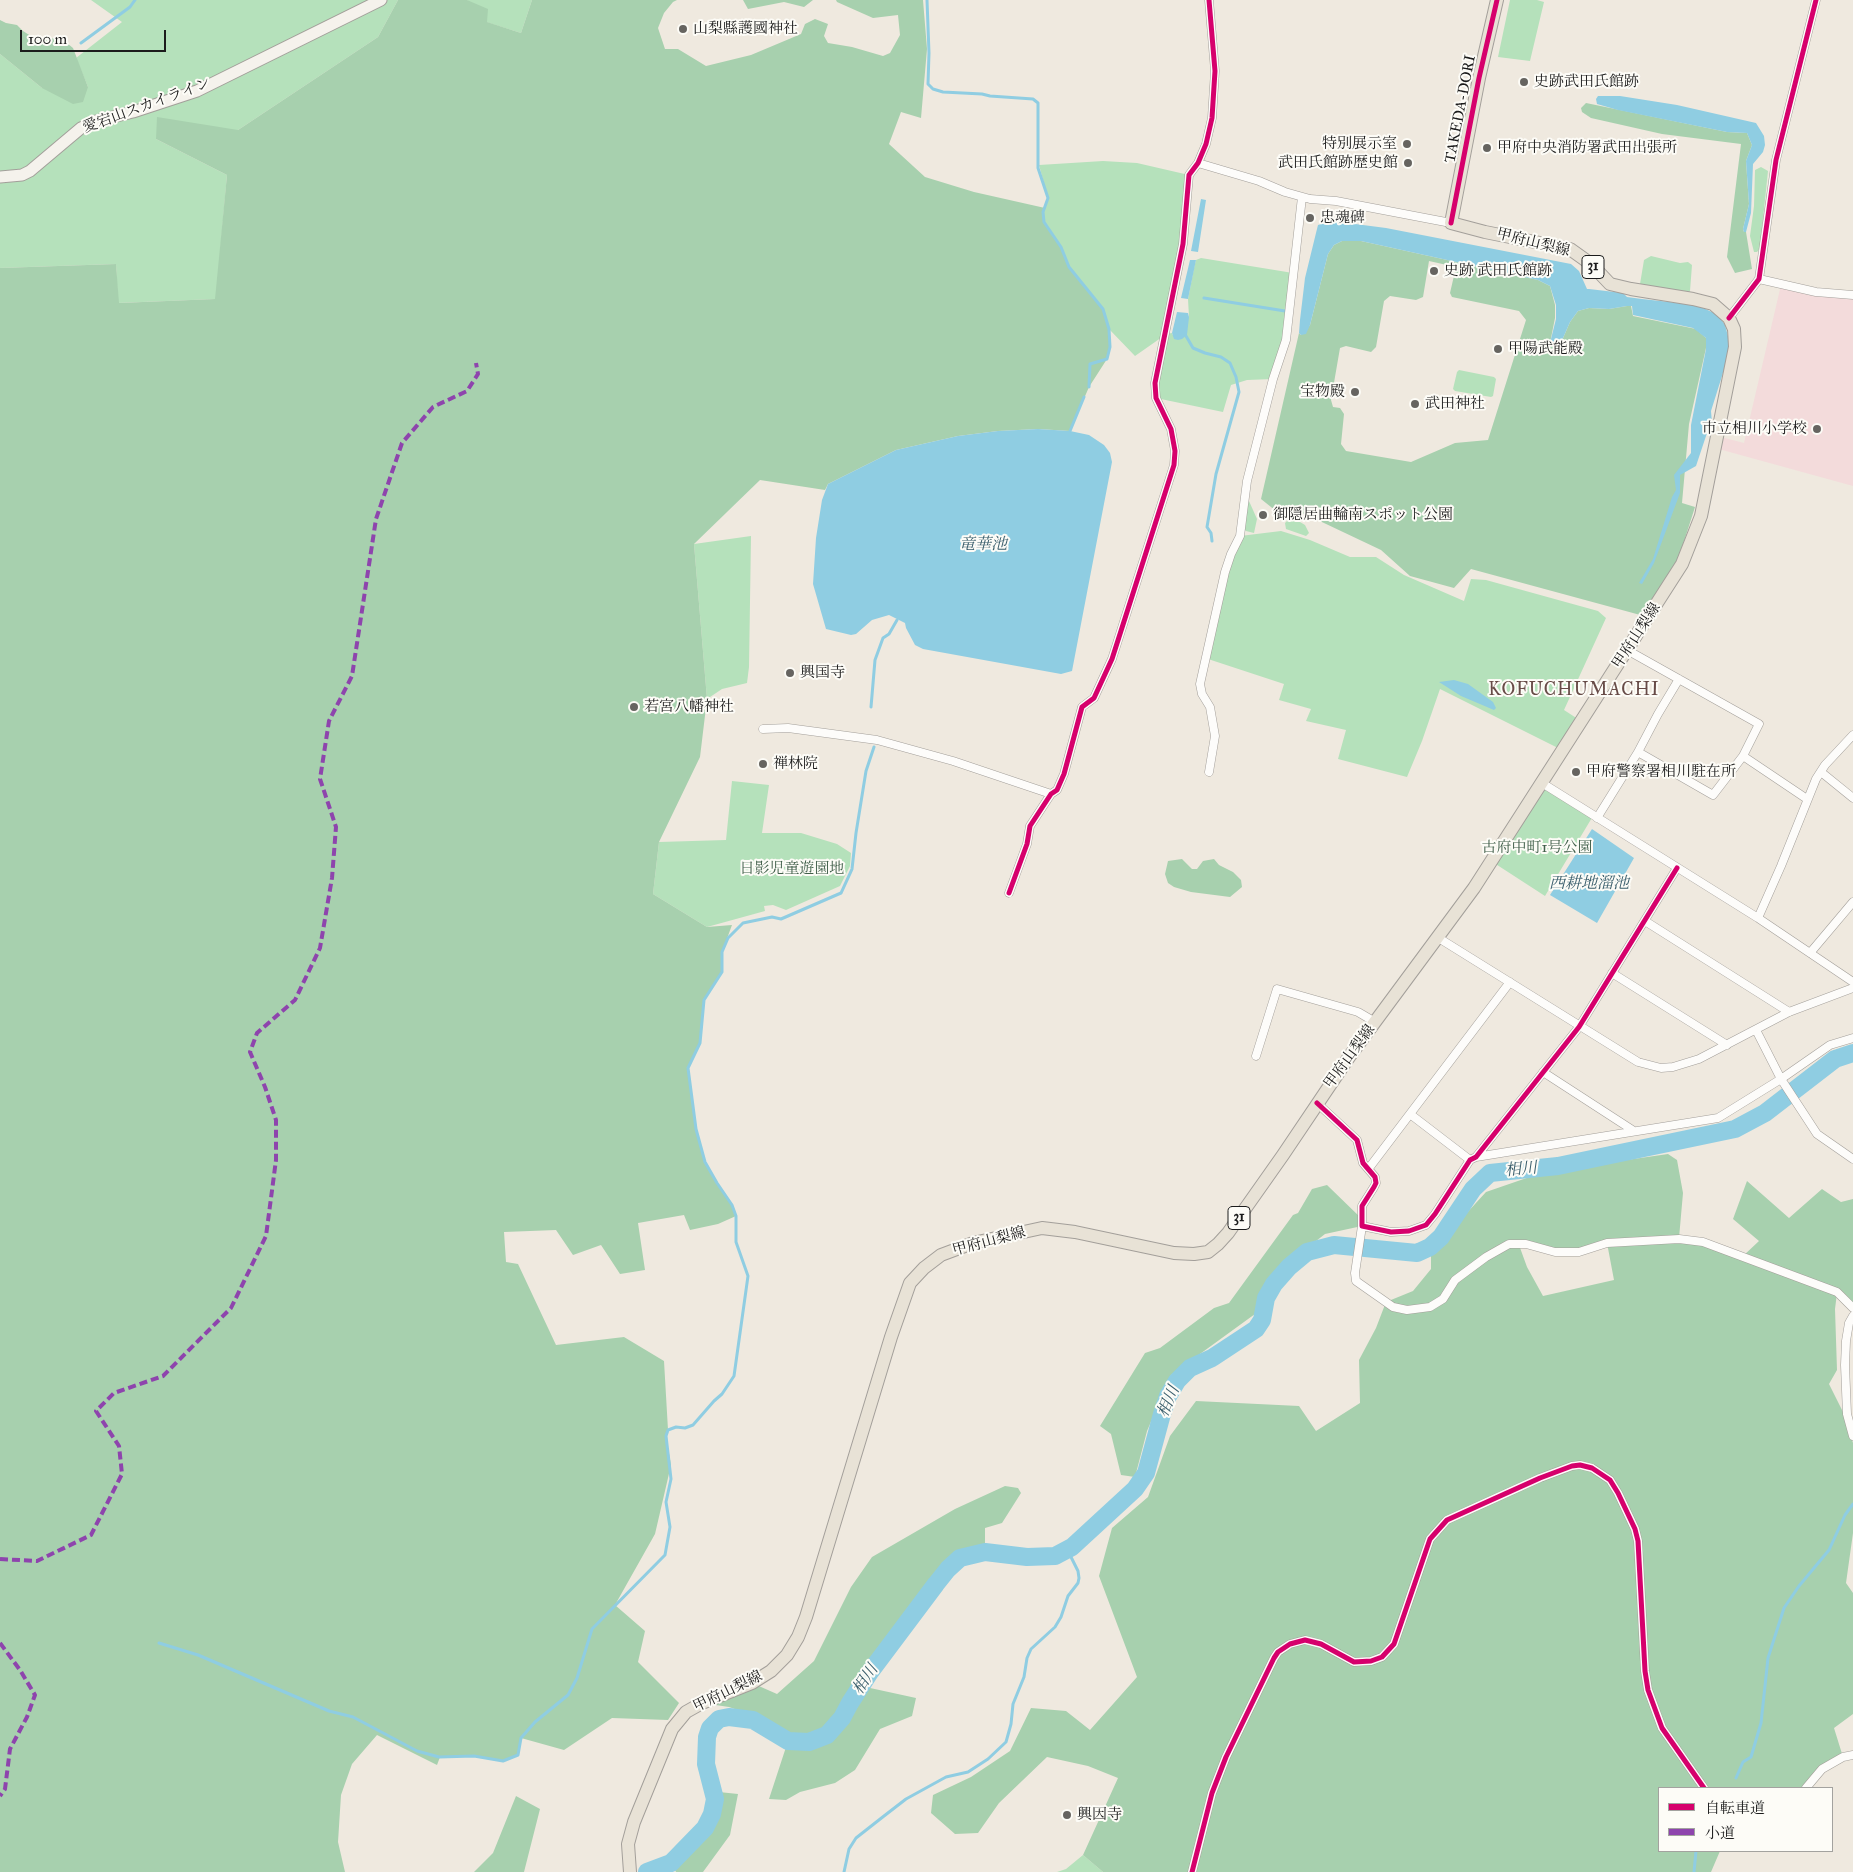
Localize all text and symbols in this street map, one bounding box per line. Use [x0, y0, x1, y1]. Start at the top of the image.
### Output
scale bar [22, 20, 169, 52]
place label: 山梨縣護國神社 [693, 20, 798, 38]
marker: 山梨縣護國神社 [677, 23, 689, 35]
text: 100 m [28, 30, 67, 48]
street label: TAKEDA-DORI [1442, 54, 1480, 164]
place label: 史跡武田氏館跡 [1534, 73, 1639, 91]
street label: 愛宕山スカイライン [80, 74, 214, 138]
marker: 史跡武田氏館跡 [1518, 76, 1530, 88]
place label: 特別展示室 [1322, 135, 1397, 153]
marker: 特別展示室 [1401, 138, 1413, 150]
place label: 甲府中央消防署武田出張所 [1497, 139, 1677, 157]
marker: 甲府中央消防署武田出張所 [1481, 142, 1493, 154]
place label: 武田氏館跡歴史館 [1278, 154, 1398, 172]
marker: 武田氏館跡歴史館 [1402, 157, 1414, 169]
place label: 忠魂碑 [1320, 209, 1365, 227]
marker: 忠魂碑 [1304, 212, 1316, 224]
street label: 甲府山梨線 [1494, 225, 1572, 261]
road number: 31 [1582, 256, 1604, 278]
place label: 史跡 武田氏館跡 [1444, 262, 1552, 280]
marker: 史跡 武田氏館跡 [1428, 265, 1440, 277]
place label: 甲陽武能殿 [1508, 340, 1583, 358]
marker: 甲陽武能殿 [1492, 343, 1504, 355]
place label: 宝物殿 [1300, 383, 1345, 401]
marker: 宝物殿 [1349, 386, 1361, 398]
place label: 武田神社 [1425, 395, 1485, 413]
marker: 武田神社 [1409, 398, 1421, 410]
place label: 市立相川小学校 [1702, 420, 1807, 438]
marker: 市立相川小学校 [1811, 423, 1823, 435]
place label: 御隠居曲輪南スポット公園 [1273, 506, 1453, 524]
marker: 御隠居曲輪南スポット公園 [1257, 509, 1269, 521]
water label: 竜華池 [959, 535, 1007, 555]
street label: 甲府山梨線 [1609, 600, 1665, 672]
place label: 興国寺 [800, 664, 845, 682]
marker: 興国寺 [784, 667, 796, 679]
district label: KOFUCHUMACHI [1487, 680, 1661, 702]
place label: 若宮八幡神社 [644, 698, 734, 716]
marker: 若宮八幡神社 [628, 701, 640, 713]
place label: 禅林院 [773, 755, 818, 773]
marker: 禅林院 [757, 758, 769, 770]
place label: 甲府警察署相川駐在所 [1586, 763, 1736, 781]
marker: 甲府警察署相川駐在所 [1570, 766, 1582, 778]
park label: 古府中町1号公園 [1482, 839, 1592, 857]
park label: 日影児童遊園地 [740, 860, 844, 878]
water label: 西耕地溜池 [1549, 874, 1629, 894]
street label: 甲府山梨線 [1321, 1021, 1379, 1093]
water label: 相川 [1504, 1159, 1538, 1181]
road number: 31 [1228, 1206, 1250, 1230]
street label: 甲府山梨線 [950, 1224, 1028, 1260]
water label: 相川 [1154, 1384, 1184, 1420]
water label: 相川 [849, 1661, 883, 1699]
street label: 甲府山梨線 [690, 1667, 766, 1717]
legend [1658, 1787, 1833, 1852]
text: 自転車道 [1705, 1799, 1765, 1817]
place label: 興因寺 [1077, 1806, 1122, 1824]
marker: 興因寺 [1061, 1809, 1073, 1821]
text: 小道 [1705, 1824, 1735, 1842]

